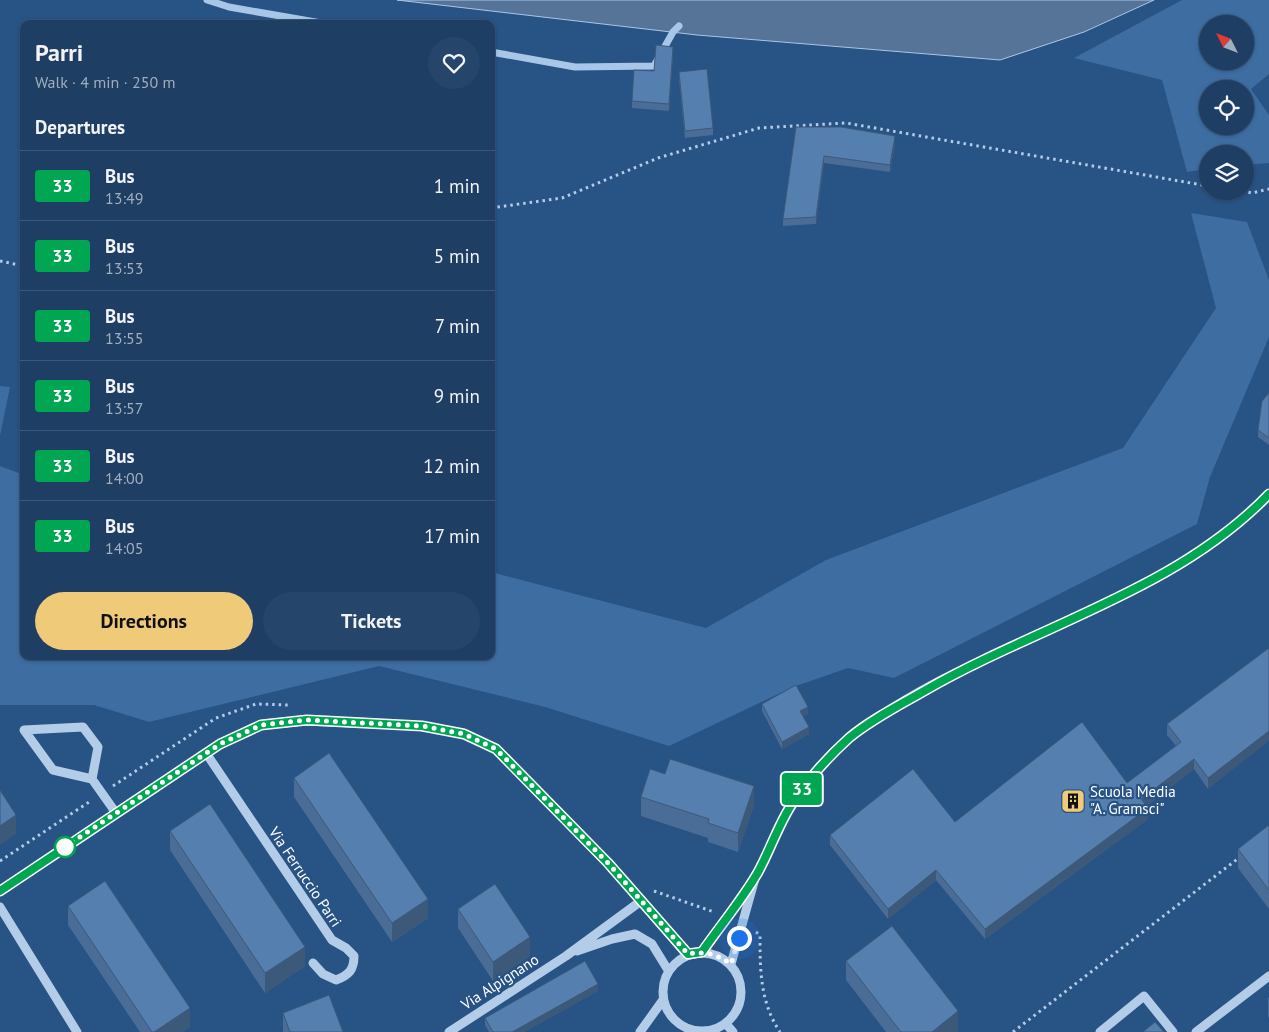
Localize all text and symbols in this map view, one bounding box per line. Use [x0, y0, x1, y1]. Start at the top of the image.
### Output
north arrow [1199, 15, 1254, 70]
map controls [1199, 15, 1254, 200]
text: Parri [35, 37, 83, 68]
button: heart [428, 37, 480, 89]
text: Walk · 4 min · 250 m [35, 72, 175, 92]
button: locate [1199, 80, 1254, 135]
text: Departures [35, 115, 125, 139]
button: layers [1199, 145, 1254, 200]
text: Bus [105, 164, 134, 188]
text: 33 [52, 174, 73, 197]
text: 1 min [434, 174, 480, 198]
text: 13:49 [105, 188, 143, 208]
text: Bus [105, 234, 134, 258]
text: 33 [52, 244, 73, 267]
text: 5 min [434, 244, 480, 268]
text: 13:53 [105, 258, 143, 278]
text: Bus [105, 304, 134, 328]
text: 33 [52, 314, 73, 337]
text: 7 min [435, 314, 480, 338]
text: 13:55 [105, 328, 143, 348]
text: Bus [105, 374, 134, 398]
text: 33 [52, 384, 73, 407]
text: 9 min [434, 384, 480, 408]
text: 13:57 [105, 398, 143, 418]
text: Bus [105, 444, 134, 468]
text: 33 [52, 454, 73, 477]
text: 12 min [423, 454, 480, 478]
text: 14:00 [105, 468, 143, 488]
text: Bus [105, 514, 134, 538]
text: 33 [52, 524, 73, 547]
text: 17 min [424, 524, 480, 548]
text: 14:05 [105, 538, 143, 558]
button: Directions [35, 592, 253, 650]
button: Tickets [263, 592, 480, 650]
line badge: 33 [780, 773, 824, 805]
text: 33 [792, 777, 812, 800]
place label: Scuola Media "A. Gramsci" [1090, 782, 1176, 818]
building icon: Scuola Media "A. Gramsci" [1060, 788, 1086, 814]
street label: Via Ferruccio Parri [264, 822, 346, 930]
unlabelled marker [54, 836, 76, 858]
your location [727, 926, 752, 951]
street label: Via Alpignano [456, 949, 542, 1014]

